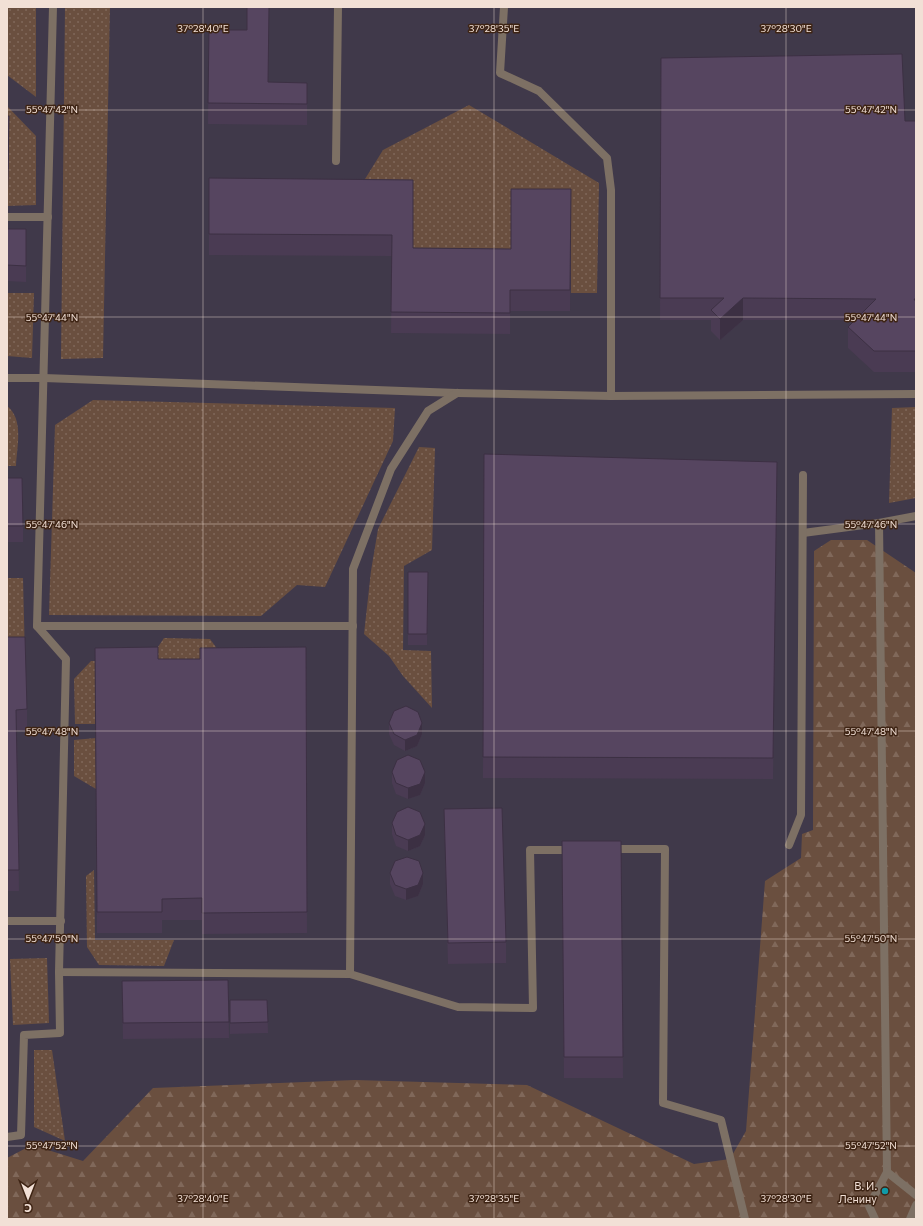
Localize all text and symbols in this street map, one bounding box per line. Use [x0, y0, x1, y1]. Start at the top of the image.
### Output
text: 37°28'40"E [177, 22, 229, 34]
text: 37°28'35"E [469, 22, 519, 34]
text: 37°28'30"E [760, 22, 812, 34]
text: 55°47'42"N [26, 103, 78, 115]
text: 55°47'42"N [845, 103, 897, 115]
text: 55°47'44"N [26, 311, 78, 323]
text: 55°47'44"N [845, 311, 897, 323]
text: 55°47'46"N [26, 518, 78, 530]
text: 55°47'46"N [845, 518, 897, 530]
text: 55°47'48"N [26, 725, 78, 737]
text: 55°47'48"N [845, 725, 897, 737]
text: 55°47'50"N [26, 932, 78, 944]
text: 55°47'50"N [845, 932, 897, 944]
text: 55°47'52"N [26, 1139, 78, 1151]
text: 55°47'52"N [845, 1139, 897, 1151]
north arrow [8, 1178, 48, 1218]
place label: В. И. Ленину [838, 1179, 877, 1205]
marker: В. И. Ленину [880, 1186, 890, 1196]
text: 37°28'40"E [177, 1192, 229, 1204]
text: 37°28'35"E [469, 1192, 519, 1204]
text: 37°28'30"E [760, 1192, 812, 1204]
text: С [24, 1202, 32, 1215]

